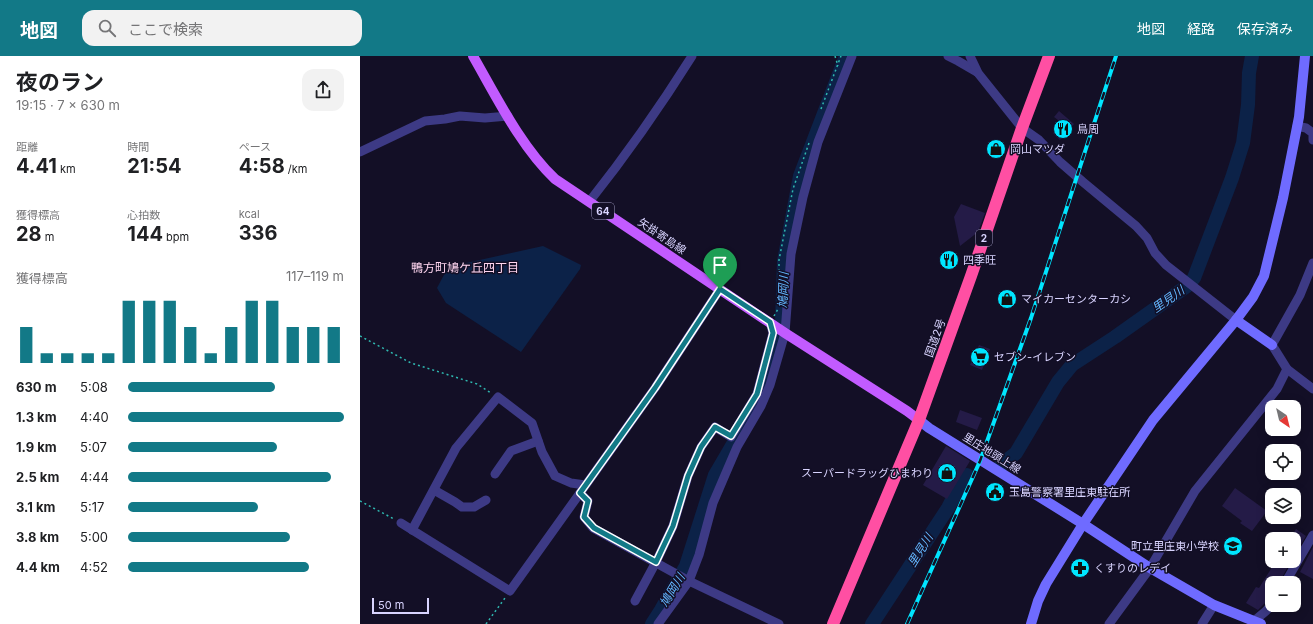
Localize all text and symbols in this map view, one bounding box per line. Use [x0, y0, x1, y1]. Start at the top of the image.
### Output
search box [82, 10, 362, 46]
icon: search [96, 17, 118, 39]
text: 地図 [20, 19, 58, 42]
text: ここで検索 [128, 20, 203, 39]
text: 地図 [1137, 20, 1165, 37]
text: 経路 [1187, 20, 1215, 37]
text: 保存済み [1237, 20, 1293, 37]
text: 夜のラン [16, 69, 104, 95]
button: share [302, 69, 344, 111]
text: 19:15 · 7 × 630 m [16, 97, 120, 113]
restaurant icon: 鳥周 [1052, 118, 1074, 140]
place label: 鳥周 [1077, 122, 1099, 136]
shop icon: 岡山マツダ [985, 138, 1007, 160]
text: 距離 [16, 140, 38, 154]
text: 時間 [127, 140, 149, 154]
text: ペース [239, 140, 271, 154]
place label: 岡山マツダ [1010, 142, 1065, 156]
text: 4.41 [16, 154, 57, 178]
text: 21:54 [127, 154, 182, 178]
text: 4:58 [239, 154, 285, 178]
text: km [57, 162, 76, 176]
text: /km [285, 162, 307, 176]
road number: 64 [592, 203, 614, 219]
text: kcal [239, 207, 260, 221]
text: 獲得標高 [16, 208, 60, 222]
text: 心拍数 [127, 208, 160, 222]
street label: 矢掛寄島線 [635, 215, 689, 257]
text: 336 [239, 221, 277, 245]
text: 28 [16, 222, 42, 246]
text: 144 [127, 222, 163, 246]
text: m [42, 230, 54, 244]
text: bpm [163, 230, 189, 244]
road number: 2 [976, 230, 992, 246]
pin [703, 248, 737, 289]
restaurant icon: 四季旺 [938, 249, 960, 271]
place label: 四季旺 [963, 253, 996, 267]
icon: arrive [709, 254, 731, 276]
district label: 鴨方町鳩ケ丘四丁目 [411, 260, 519, 275]
text: 117–119 m [286, 268, 344, 284]
text: 獲得標高 [16, 270, 68, 286]
water label: 鳩岡川 [775, 270, 791, 308]
water label: 里見川 [1149, 281, 1189, 315]
shop icon: マイカーセンターカシ [996, 288, 1018, 310]
place label: マイカーセンターカシ [1021, 292, 1131, 306]
street label: 国道2号 [922, 317, 948, 359]
supermarket icon: セブン-イレブン [969, 346, 991, 368]
place label: セブン-イレブン [994, 350, 1076, 364]
text: 630 m [16, 379, 57, 395]
text: 5:08 [80, 379, 108, 395]
north arrow [1265, 400, 1301, 436]
map controls [1265, 400, 1301, 612]
text: 1.3 km [16, 409, 57, 425]
text: 4:40 [80, 409, 109, 425]
street label: 里庄地頭上線 [960, 430, 1024, 476]
text: 1.9 km [16, 439, 57, 455]
text: 5:07 [80, 439, 107, 455]
button: locate [1265, 444, 1301, 480]
shop icon: スーパードラッグひまわり [936, 462, 958, 484]
place label: スーパードラッグひまわり [801, 466, 933, 480]
text: 2.5 km [16, 469, 59, 485]
text: 4:44 [80, 469, 109, 485]
public building icon: 玉島警察署里庄東駐在所 [984, 481, 1006, 503]
place label: 玉島警察署里庄東駐在所 [1009, 485, 1131, 499]
button: layers [1265, 488, 1301, 524]
text: 3.1 km [16, 499, 55, 515]
text: 5:17 [80, 499, 104, 515]
text: 3.8 km [16, 529, 59, 545]
text: 5:00 [80, 529, 108, 545]
water label: 里見川 [904, 529, 937, 569]
button: + [1265, 532, 1301, 568]
school or university icon: 町立里庄東小学校 [1222, 535, 1244, 557]
place label: 町立里庄東小学校 [1131, 539, 1219, 553]
pharmacy icon: くすりのレデイ [1069, 557, 1091, 579]
text: 4.4 km [16, 559, 60, 575]
text: 4:52 [80, 559, 108, 575]
place label: くすりのレデイ [1094, 561, 1171, 575]
water label: 鳩岡川 [656, 569, 689, 609]
button: − [1265, 576, 1301, 612]
scale bar [372, 596, 429, 615]
text: 50 m [378, 598, 404, 612]

